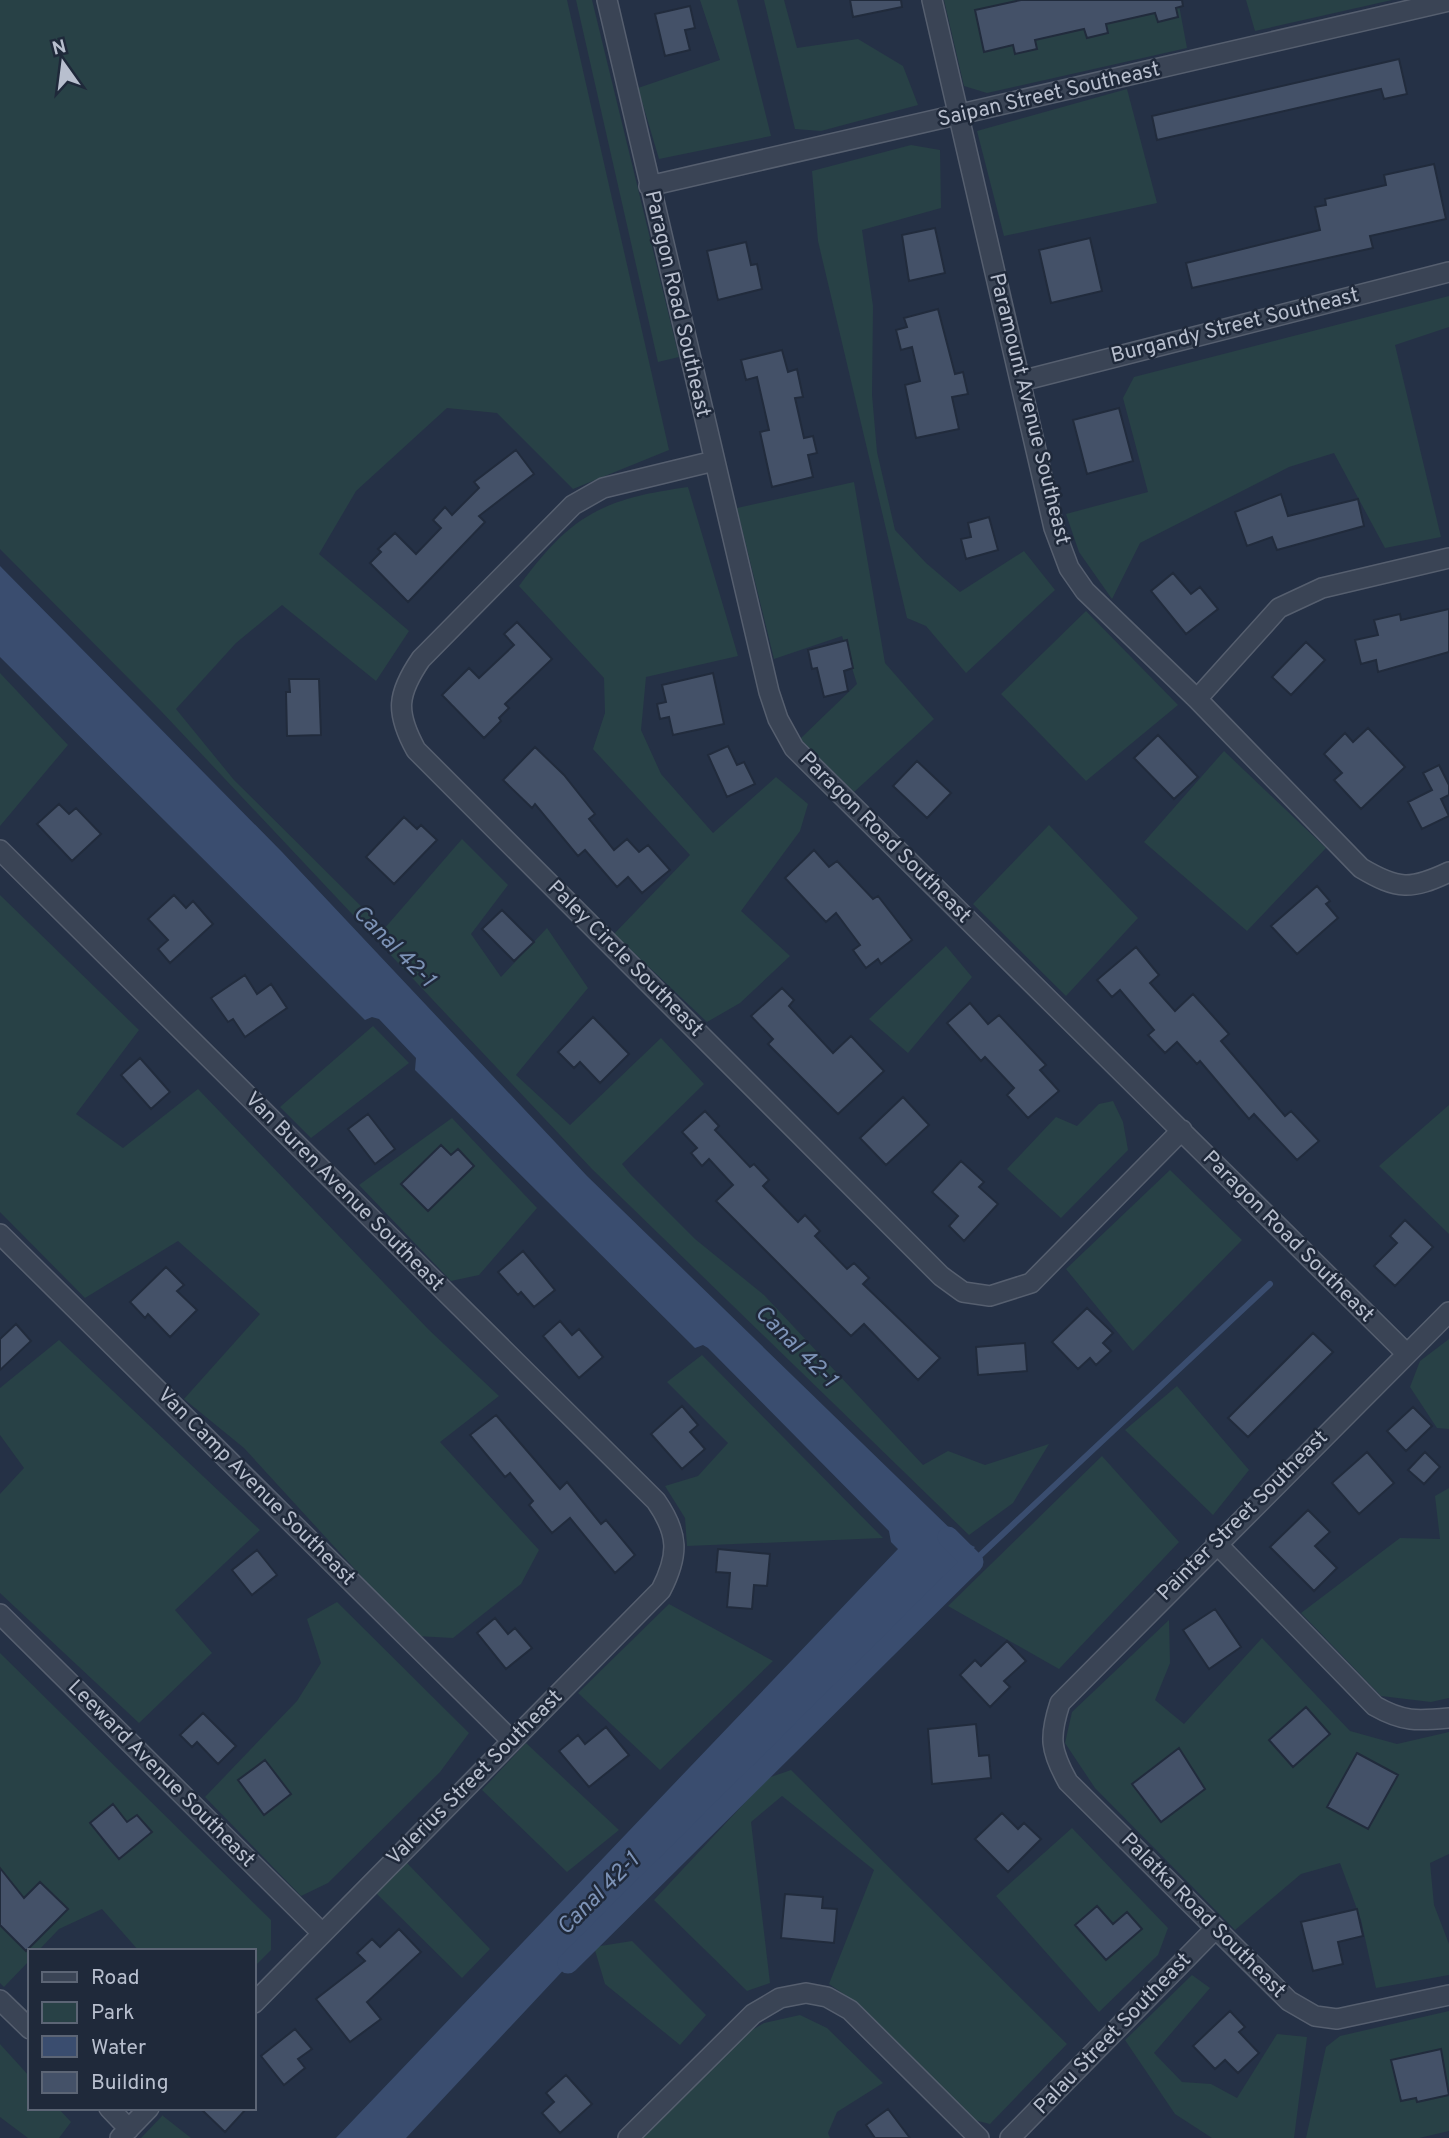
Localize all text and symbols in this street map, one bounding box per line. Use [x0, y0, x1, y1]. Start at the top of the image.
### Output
north arrow [28, 28, 98, 98]
text: N [50, 35, 69, 62]
street label: Saipan Street Southeast [935, 56, 1163, 134]
street label: Paragon Road Southeast [638, 188, 716, 420]
street label: Paramount Avenue Southeast [982, 270, 1076, 548]
street label: Burgandy Street Southeast [1108, 282, 1362, 370]
street label: Paragon Road Southeast [793, 746, 977, 930]
street label: Paley Circle Southeast [541, 875, 709, 1043]
water label: Canal 42-1 [346, 900, 441, 995]
street label: Van Buren Avenue Southeast [238, 1086, 450, 1298]
street label: Paragon Road Southeast [1196, 1145, 1380, 1329]
water label: Canal 42-1 [748, 1300, 843, 1395]
street label: Van Camp Avenue Southeast [151, 1382, 361, 1592]
street label: Painter Street Southeast [1152, 1425, 1334, 1607]
street label: Leeward Avenue Southeast [61, 1674, 261, 1874]
street label: Valerius Street Southeast [381, 1684, 569, 1872]
street label: Palatka Road Southeast [1115, 1828, 1291, 2004]
water label: Canal 42-1 [552, 1847, 647, 1942]
street label: Palau Street Southeast [1029, 1947, 1197, 2121]
legend [28, 1949, 256, 2110]
text: Road [91, 1965, 140, 1992]
text: Park [91, 2000, 134, 2027]
text: Water [91, 2035, 146, 2062]
text: Building [91, 2070, 169, 2097]

